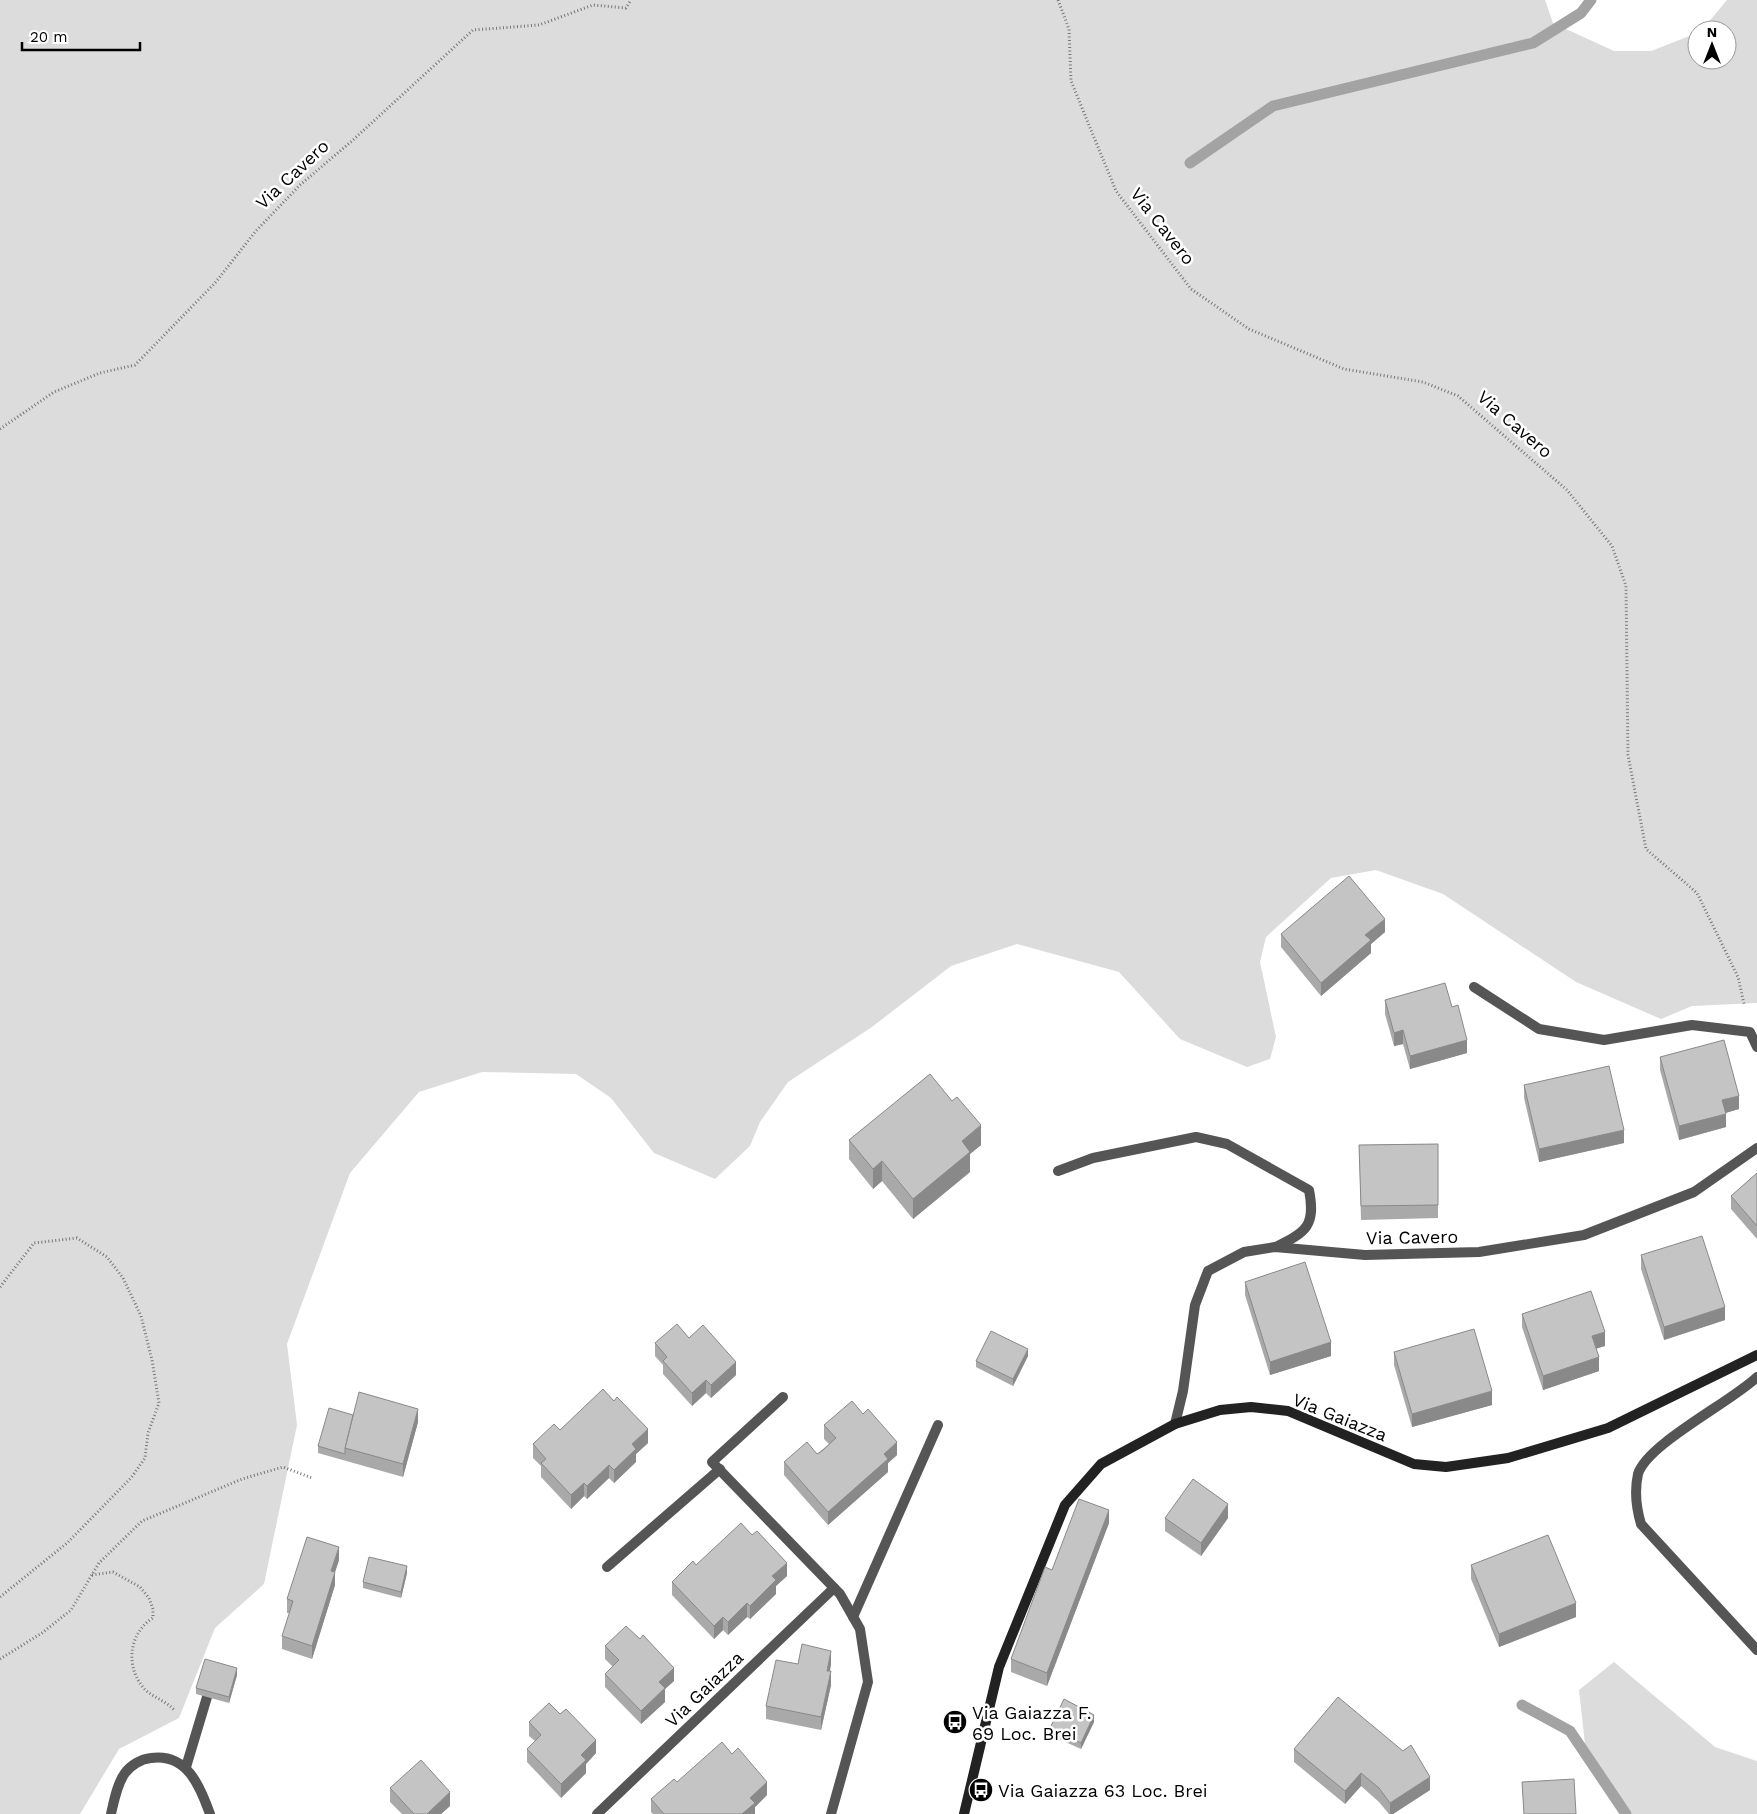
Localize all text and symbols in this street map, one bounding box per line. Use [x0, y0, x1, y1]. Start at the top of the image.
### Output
scale bar [22, 20, 140, 52]
north arrow [1687, 20, 1737, 70]
text: N [1707, 24, 1717, 40]
text: 20 m [30, 28, 68, 46]
street label: Via Cavero [251, 135, 333, 213]
street label: Via Cavero [1126, 183, 1200, 269]
street label: Via Cavero [1473, 386, 1557, 462]
street label: Via Cavero [1366, 1226, 1458, 1248]
street label: Via Gaiazza [1290, 1389, 1390, 1445]
street label: Via Gaiazza [661, 1647, 747, 1731]
place label: Via Gaiazza F. 69 Loc. Brei [972, 1702, 1091, 1744]
bus stop icon: Via Gaiazza F. 69 Loc. Brei [942, 1709, 968, 1735]
bus stop icon: Via Gaiazza 63 Loc. Brei [968, 1777, 994, 1803]
place label: Via Gaiazza 63 Loc. Brei [998, 1780, 1208, 1801]

